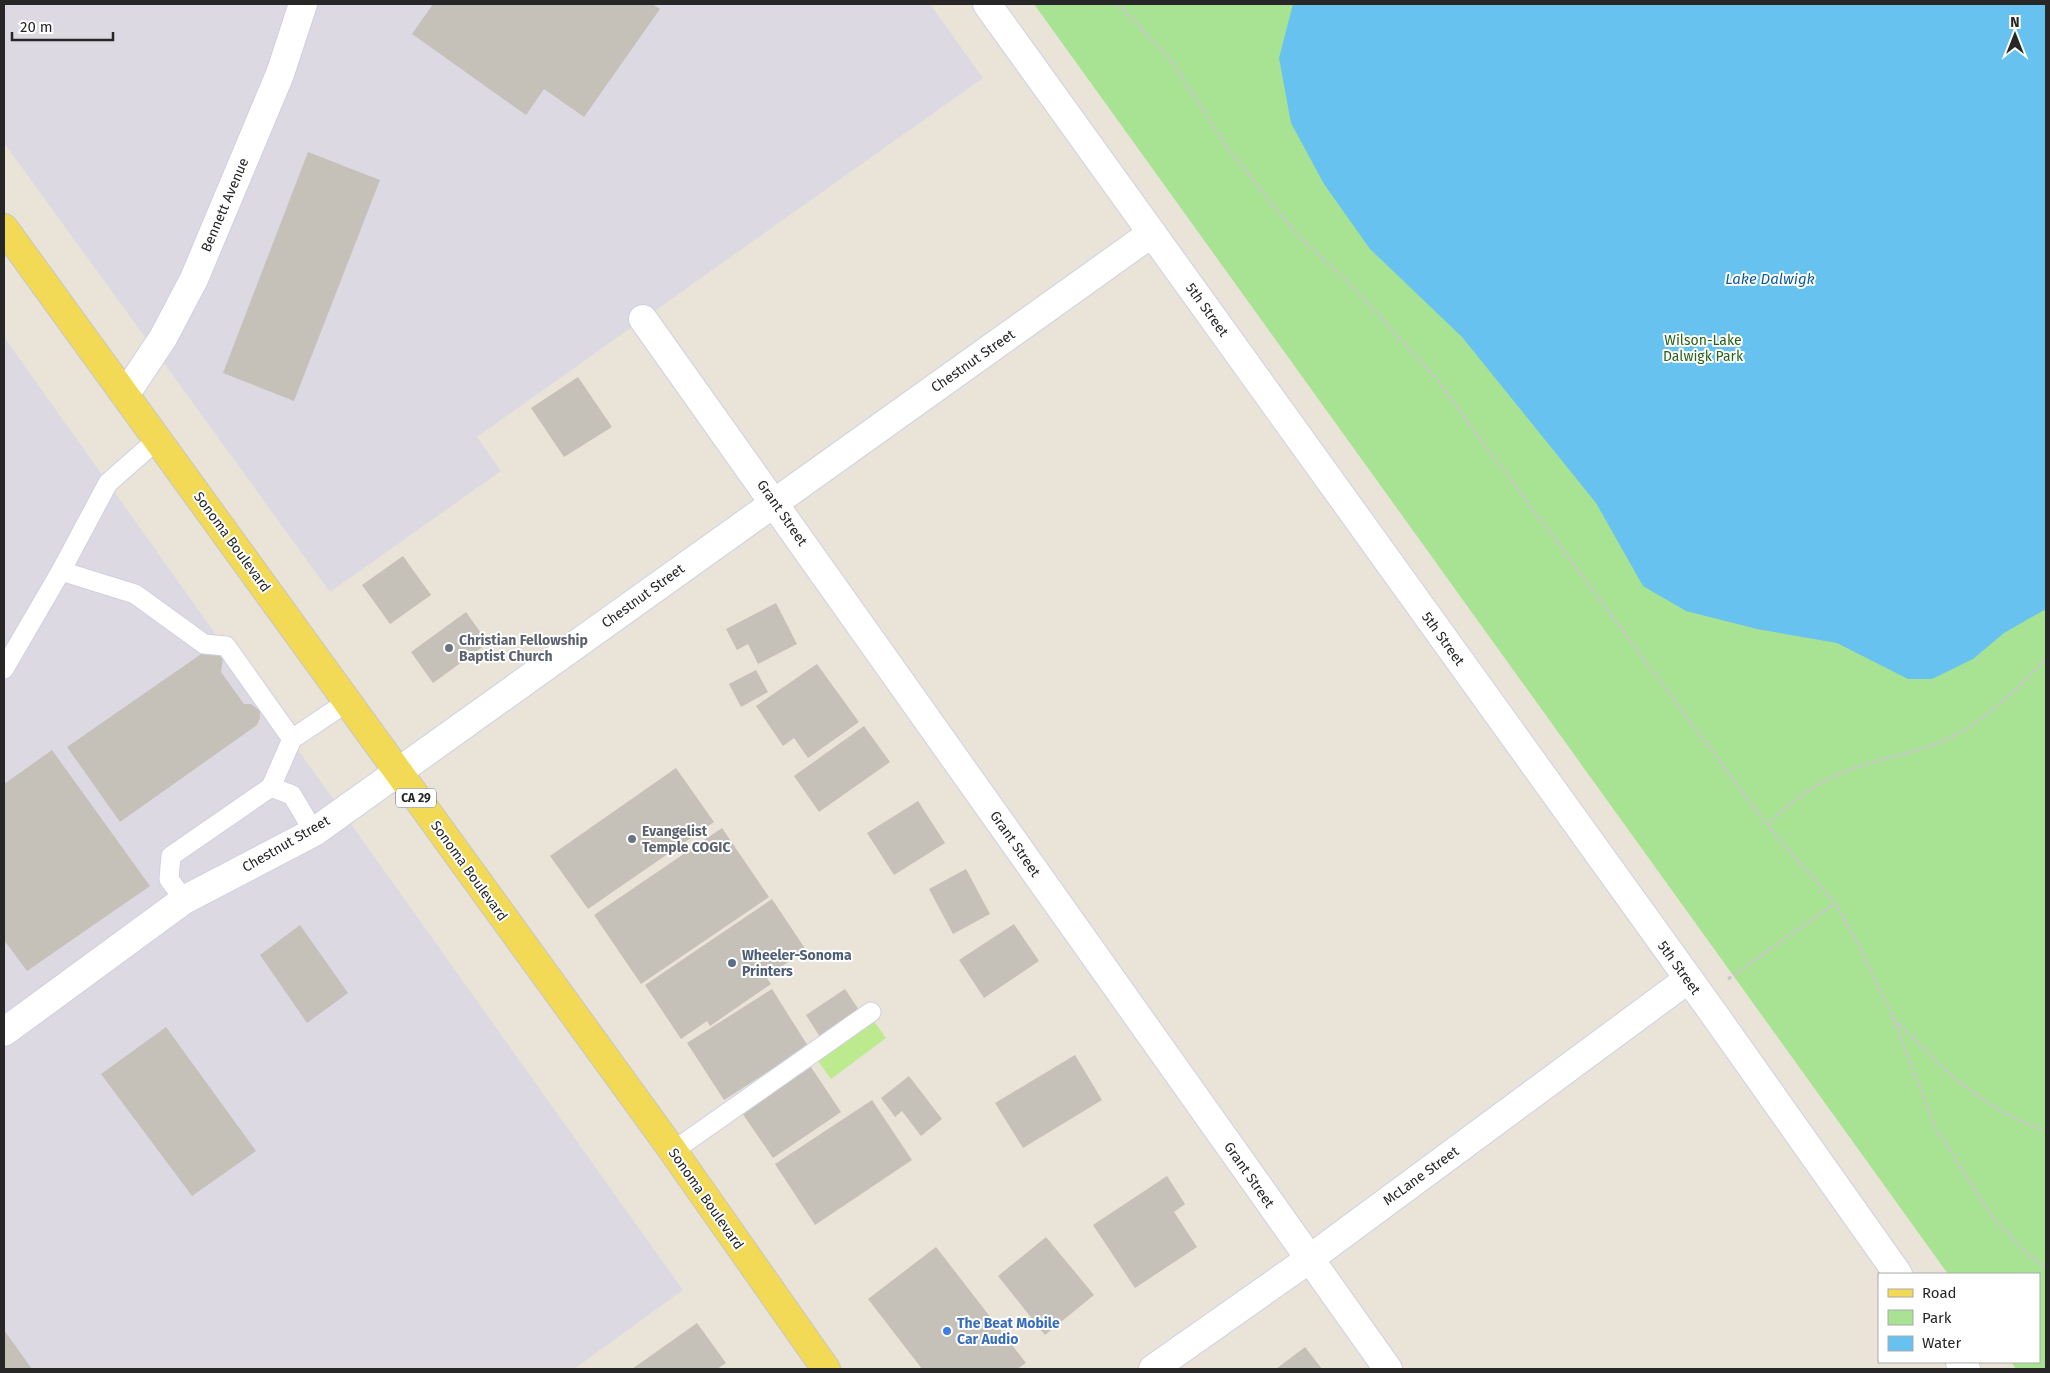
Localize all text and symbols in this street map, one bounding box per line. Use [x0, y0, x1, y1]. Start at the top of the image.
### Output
scale bar [12, 10, 114, 42]
north arrow [1990, 10, 2040, 60]
text: N [2010, 14, 2020, 31]
text: 20 m [20, 18, 53, 36]
street label: Bennett Avenue [198, 155, 252, 255]
water label: Lake Dalwigk [1725, 270, 1815, 288]
street label: 5th Street [1182, 280, 1233, 341]
street label: Chestnut Street [928, 325, 1019, 396]
park label: Wilson-Lake Dalwigk Park [1663, 332, 1744, 365]
street label: Grant Street [753, 477, 811, 550]
street label: Sonoma Boulevard [190, 489, 274, 595]
street label: Chestnut Street [598, 560, 688, 632]
street label: 5th Street [1418, 609, 1469, 670]
place label: Christian Fellowship Baptist Church [459, 632, 588, 665]
marker: Christian Fellowship Baptist Church [443, 642, 455, 654]
road number: CA 29 [396, 788, 436, 808]
street label: Grant Street [986, 808, 1044, 881]
street label: Chestnut Street [239, 812, 334, 876]
street label: Sonoma Boulevard [427, 818, 511, 924]
place label: Evangelist Temple COGIC [642, 823, 730, 856]
marker: Evangelist Temple COGIC [626, 833, 638, 845]
street label: 5th Street [1654, 938, 1705, 999]
place label: Wheeler-Sonoma Printers [742, 947, 852, 980]
marker: Wheeler-Sonoma Printers [726, 957, 738, 969]
street label: Grant Street [1220, 1139, 1278, 1212]
street label: McLane Street [1380, 1142, 1463, 1209]
street label: Sonoma Boulevard [665, 1145, 747, 1253]
legend [1878, 1273, 2040, 1363]
text: Road [1922, 1284, 1957, 1302]
text: Park [1922, 1309, 1952, 1327]
place label: The Beat Mobile Car Audio [957, 1315, 1060, 1348]
marker: The Beat Mobile Car Audio [941, 1325, 953, 1337]
text: Water [1922, 1334, 1961, 1352]

